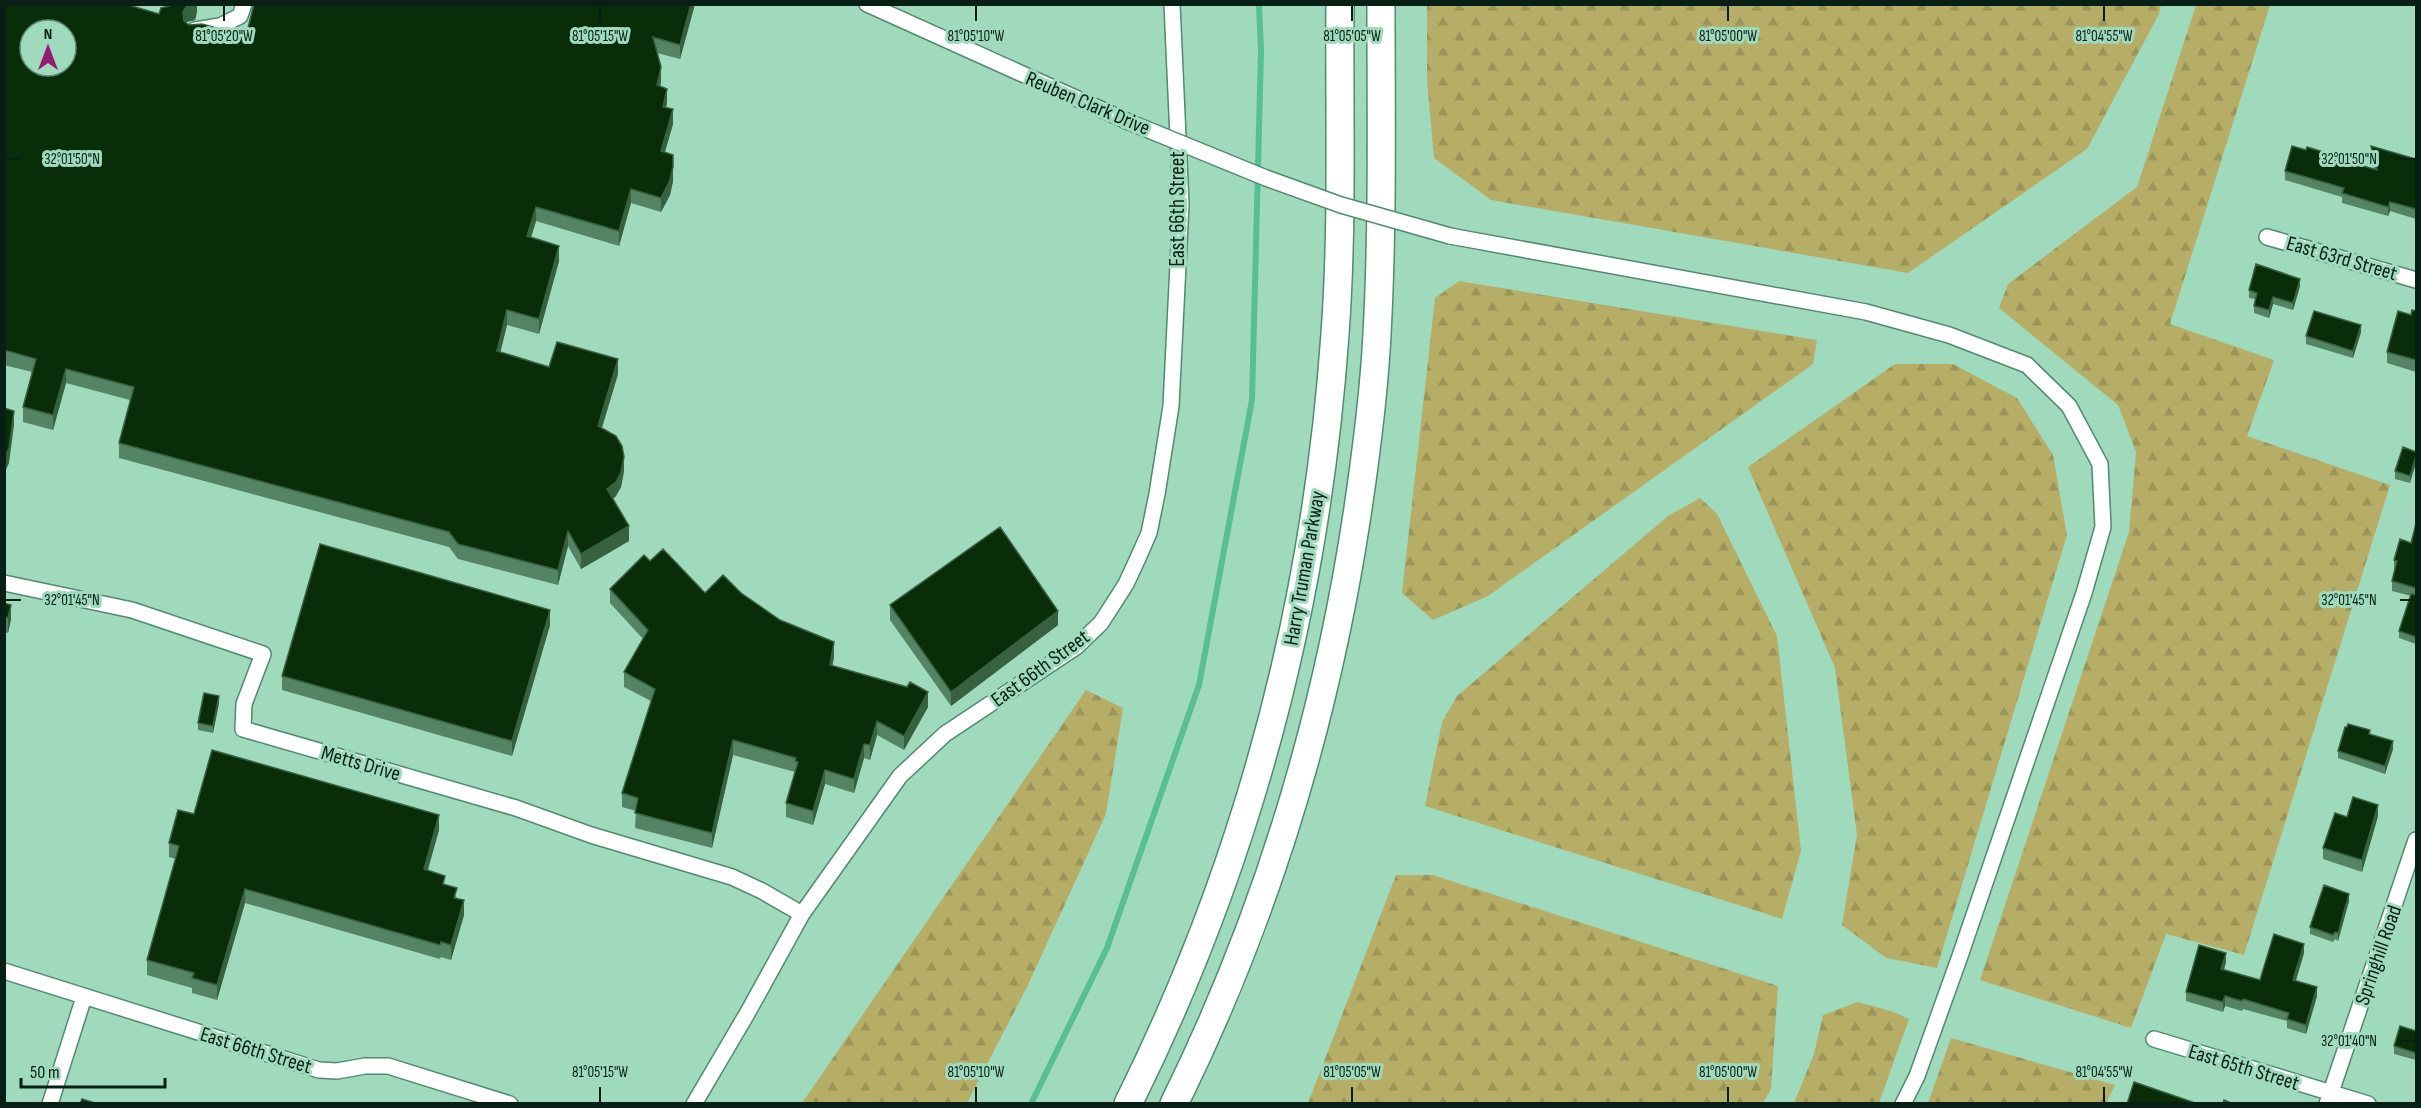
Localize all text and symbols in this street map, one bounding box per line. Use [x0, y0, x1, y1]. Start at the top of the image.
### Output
north arrow [18, 18, 78, 78]
text: N [44, 25, 52, 44]
text: 81°05'20"W [195, 27, 253, 46]
text: 81°05'15"W [572, 27, 628, 46]
text: 81°05'10"W [948, 27, 1005, 46]
text: 81°05'05"W [1323, 27, 1381, 46]
text: 81°05'00"W [1699, 27, 1757, 46]
text: 81°04'55"W [2075, 27, 2133, 46]
street label: Reuben Clark Drive [1022, 66, 1154, 141]
text: 32°01'50"N [44, 150, 100, 169]
text: 32°01'50"N [2321, 150, 2377, 169]
street label: East 66th Street [1165, 151, 1190, 267]
street label: East 63rd Street [2284, 231, 2400, 286]
street label: Harry Truman Parkway [1279, 489, 1330, 647]
text: 32°01'45"N [44, 591, 100, 610]
text: 32°01'45"N [2321, 591, 2377, 610]
street label: East 66th Street [986, 624, 1094, 712]
street label: Metts Drive [318, 740, 403, 787]
street label: Springhill Road [2350, 902, 2407, 1008]
street label: East 66th Street [197, 1022, 315, 1079]
text: 32°01'40"N [2321, 1032, 2377, 1051]
street label: East 65th Street [2186, 1039, 2302, 1096]
scale bar [21, 1051, 165, 1089]
text: 50 m [30, 1062, 60, 1083]
text: 81°05'15"W [572, 1063, 628, 1082]
text: 81°05'10"W [948, 1063, 1005, 1082]
text: 81°05'05"W [1323, 1063, 1381, 1082]
text: 81°05'00"W [1699, 1063, 1757, 1082]
text: 81°04'55"W [2075, 1063, 2133, 1082]

